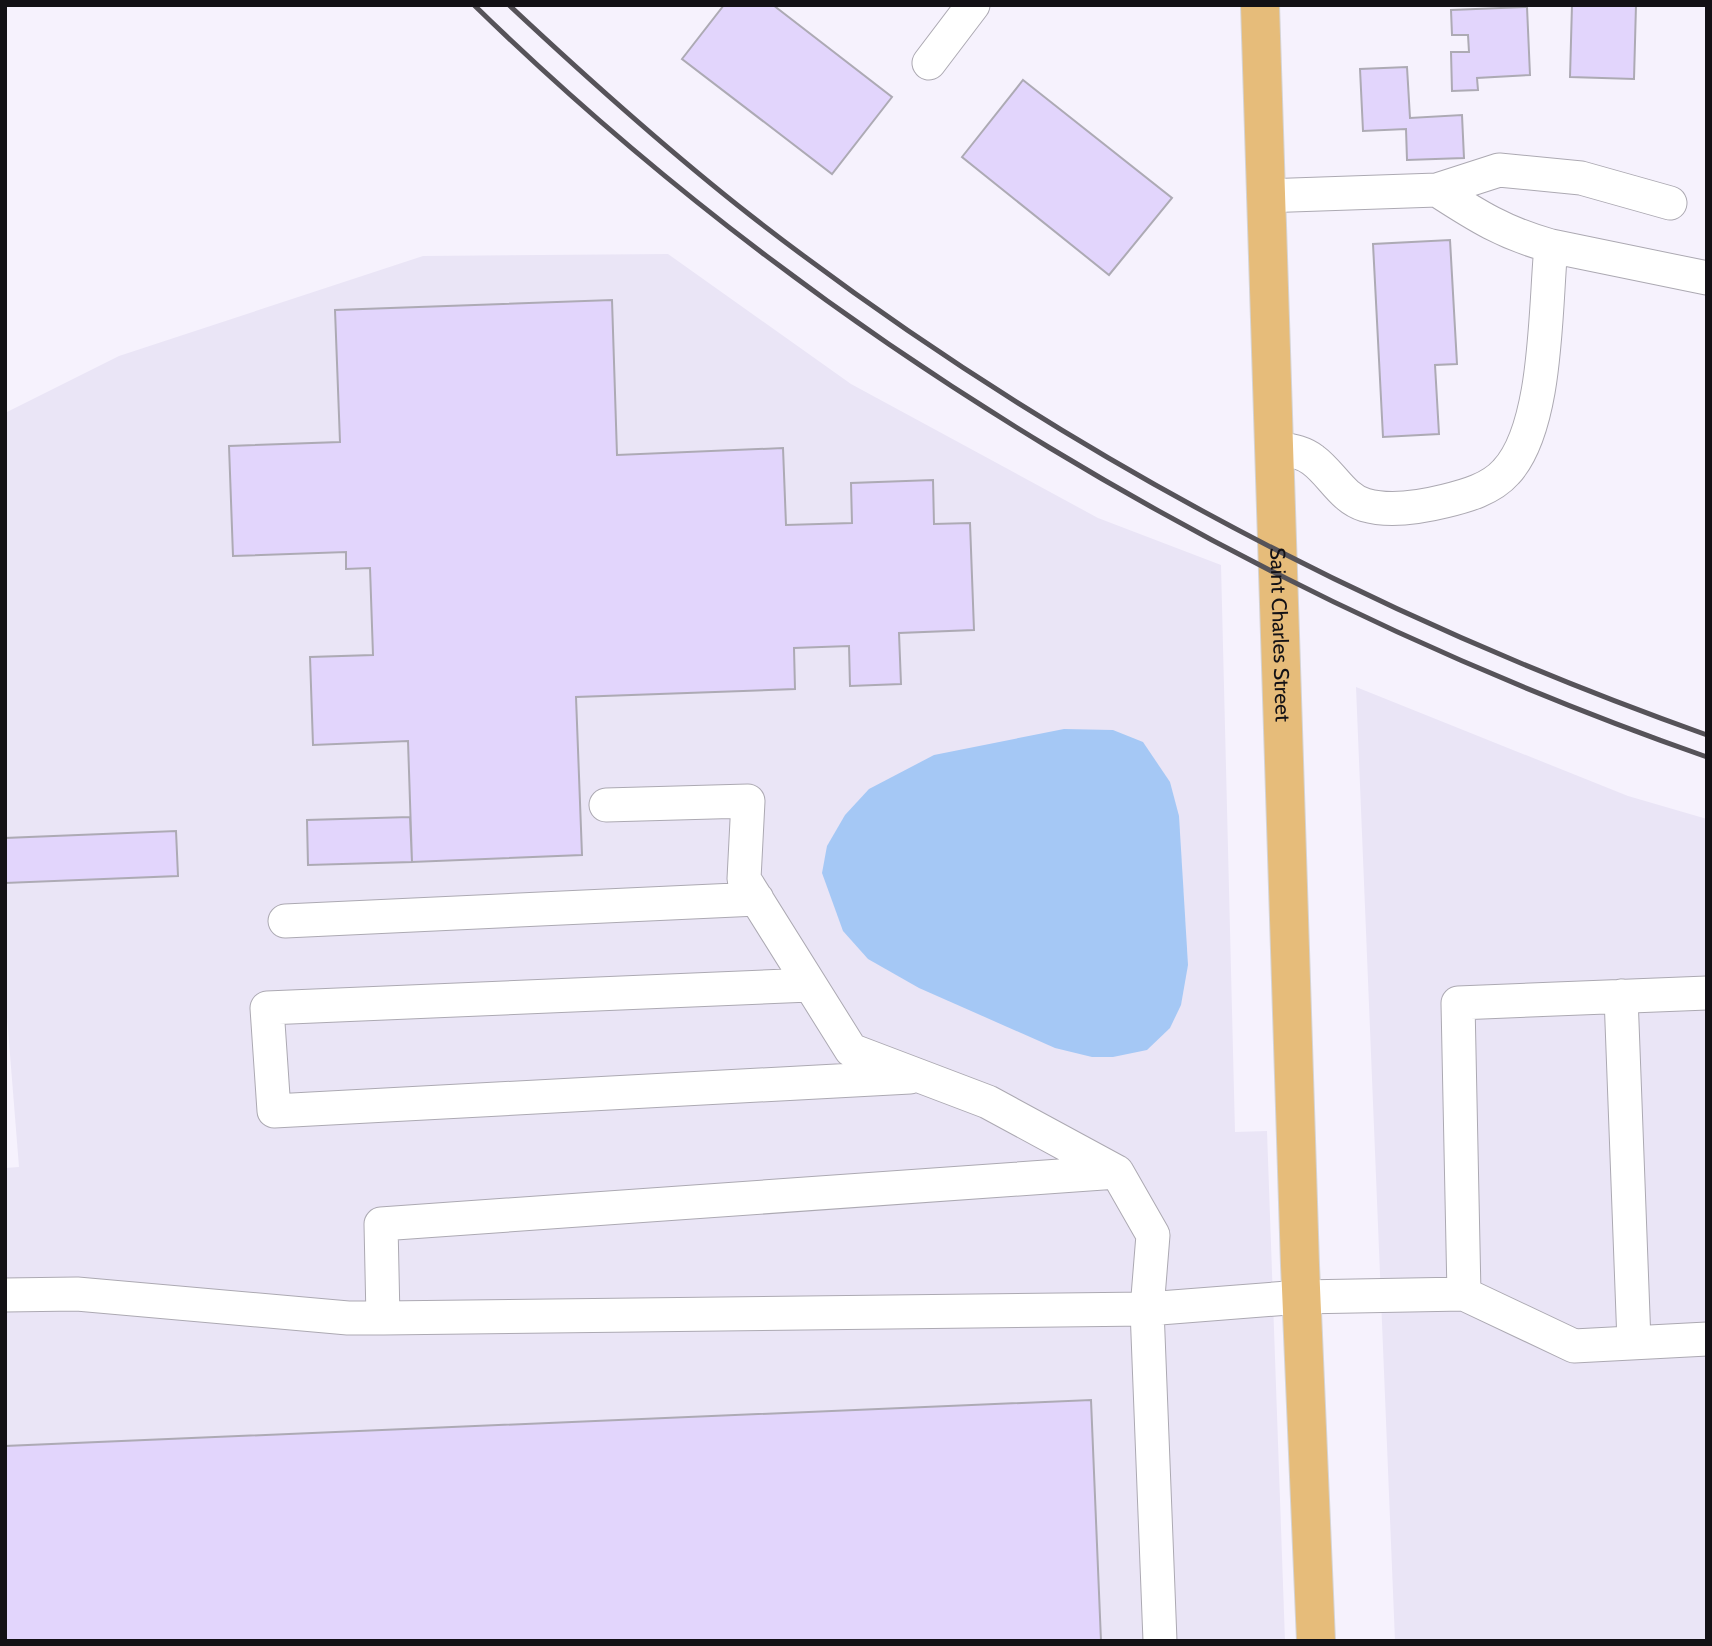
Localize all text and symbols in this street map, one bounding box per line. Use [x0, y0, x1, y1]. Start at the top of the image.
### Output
street label: Saint Charles Street [1265, 547, 1296, 722]

